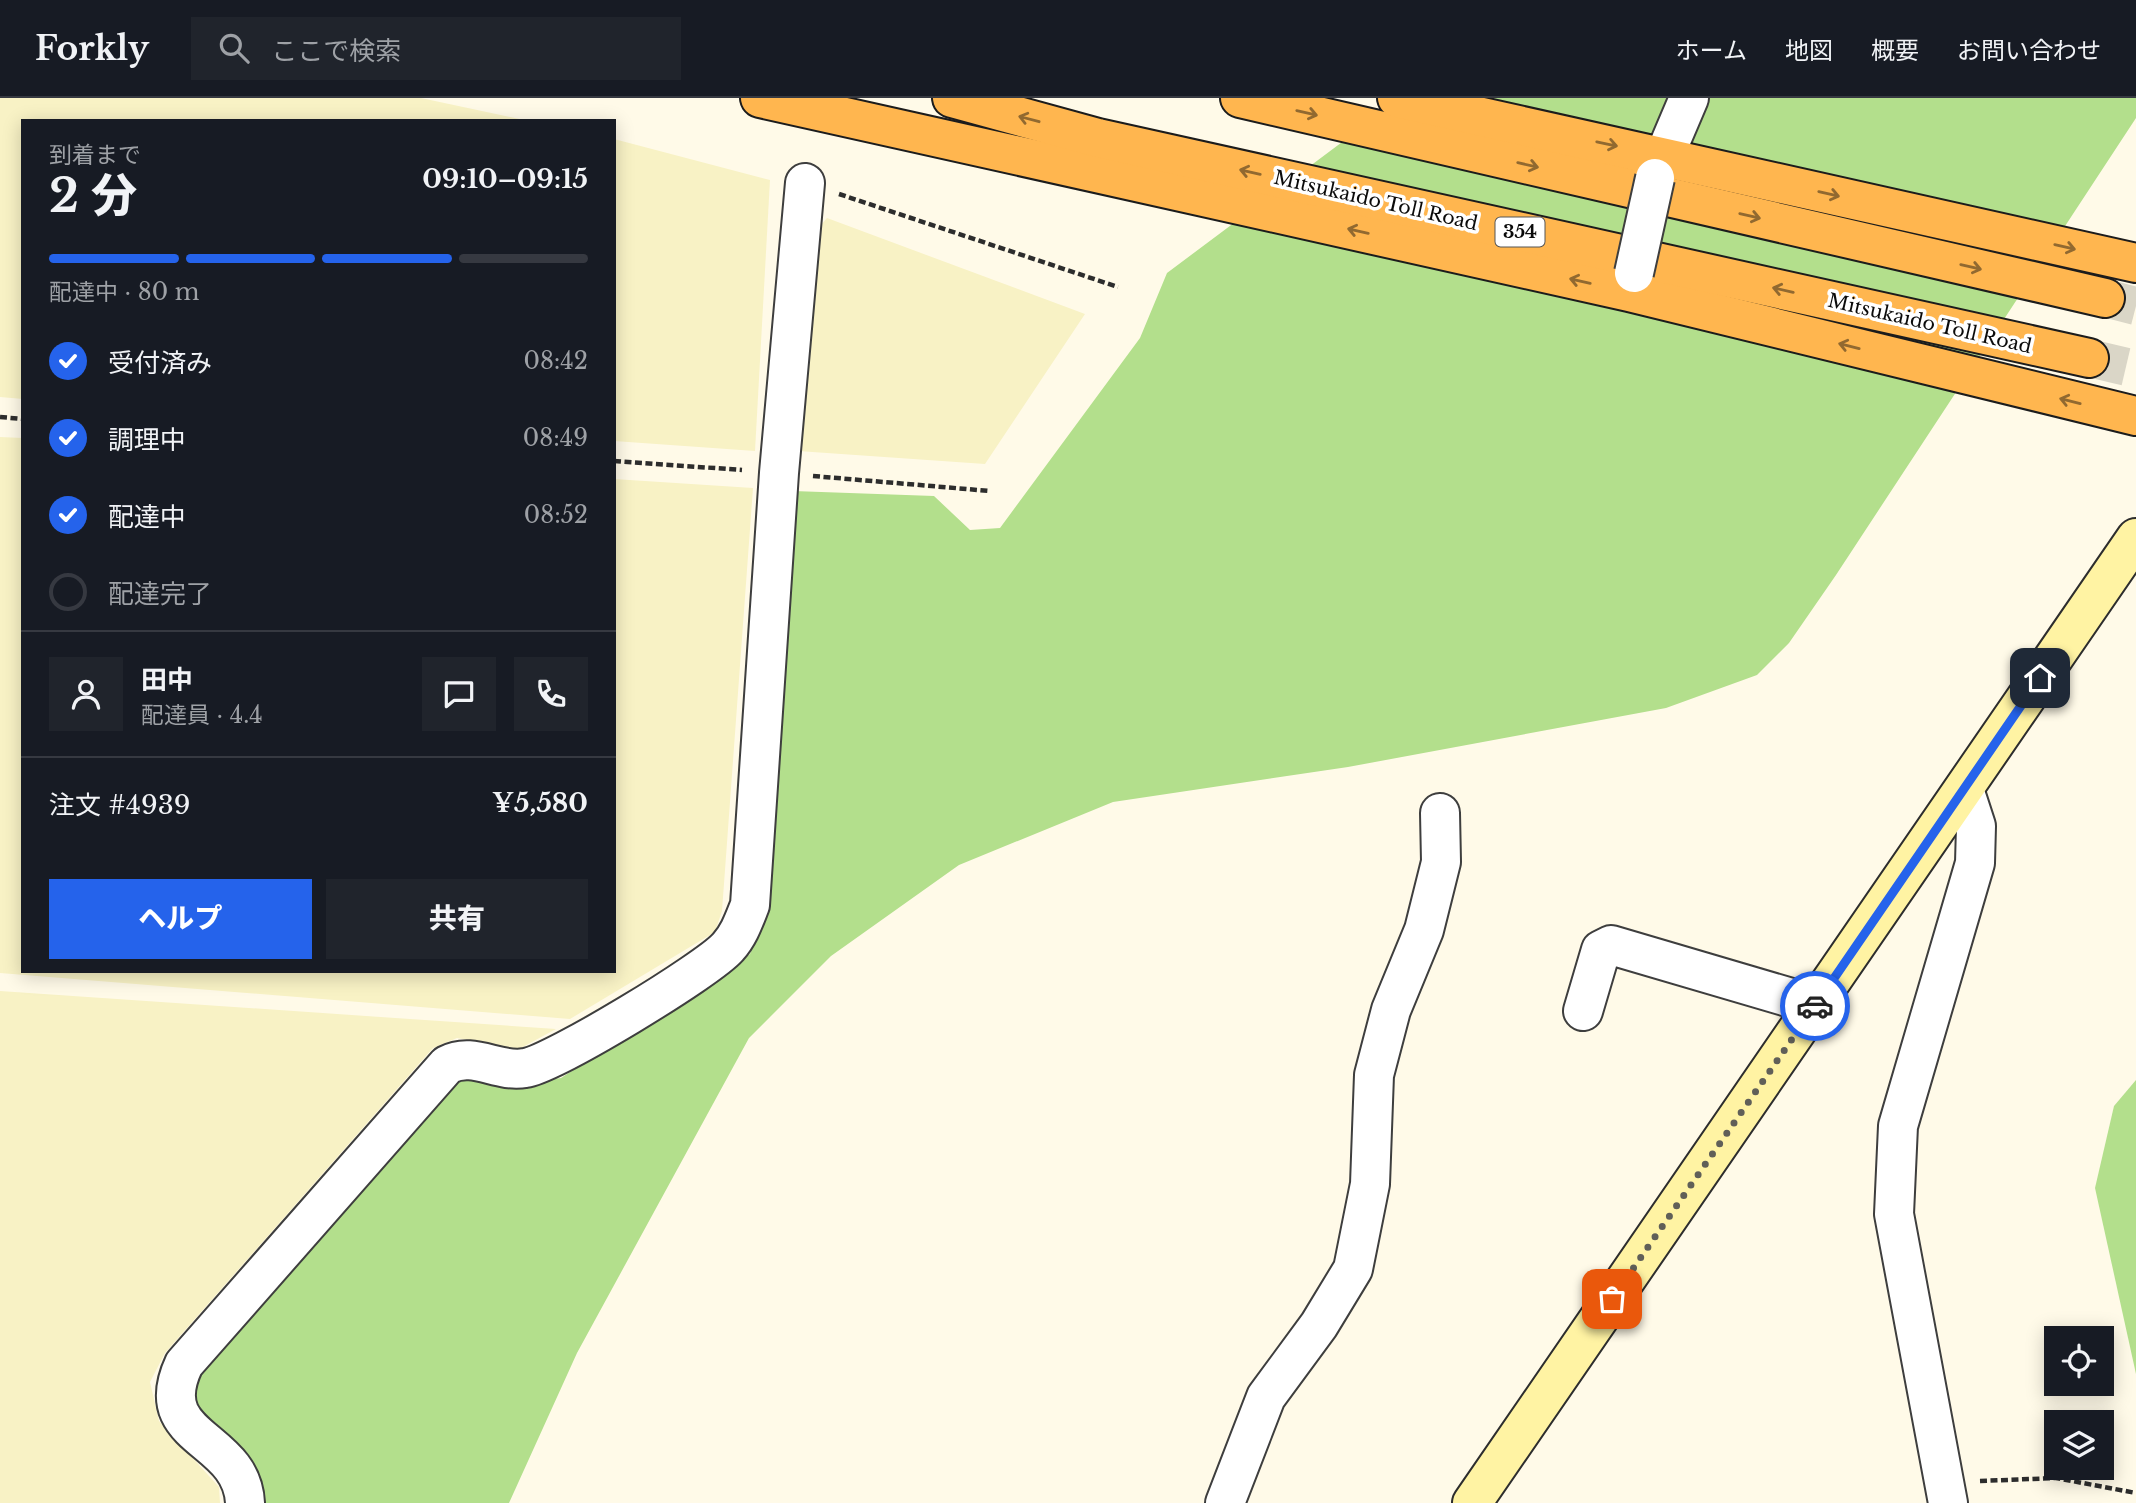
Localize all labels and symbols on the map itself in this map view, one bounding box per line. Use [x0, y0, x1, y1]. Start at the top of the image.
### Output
one-way arrow [1295, 108, 1317, 121]
one-way arrow [1018, 112, 1041, 125]
one-way arrow [1595, 138, 1618, 152]
one-way arrow [1516, 159, 1539, 172]
one-way arrow [1239, 164, 1262, 178]
street label: Mitsukaido Toll Road [1272, 166, 1480, 235]
one-way arrow [1817, 188, 1840, 201]
one-way arrow [1738, 210, 1761, 223]
road number: 354 [1496, 217, 1544, 246]
one-way arrow [1347, 224, 1370, 238]
one-way arrow [2053, 241, 2076, 254]
one-way arrow [1959, 261, 1982, 275]
one-way arrow [1569, 274, 1592, 287]
one-way arrow [1772, 283, 1795, 297]
street label: Mitsukaido Toll Road [1826, 289, 2034, 358]
one-way arrow [1838, 339, 1861, 352]
one-way arrow [2059, 393, 2081, 406]
pin [2010, 648, 2070, 708]
courier [1780, 971, 1850, 1041]
pin [1582, 1269, 1642, 1329]

